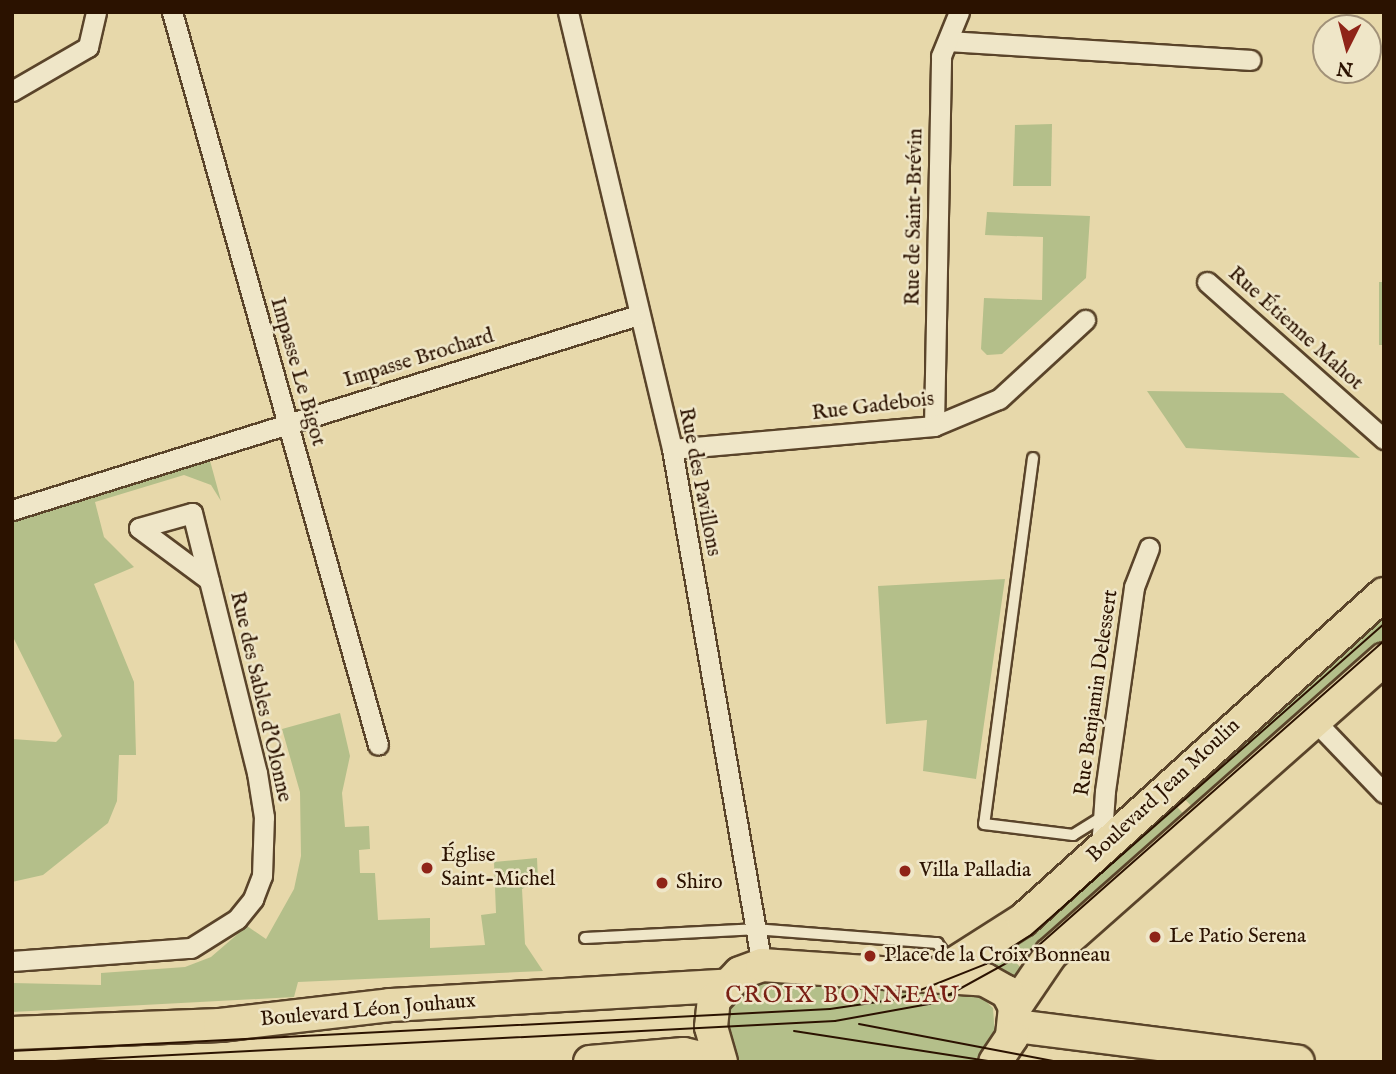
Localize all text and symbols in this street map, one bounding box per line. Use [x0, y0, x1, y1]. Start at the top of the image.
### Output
north arrow [1312, 14, 1382, 84]
text: N [1336, 55, 1354, 81]
street label: Rue de Saint-Brévin [901, 128, 929, 306]
street label: Rue Étienne Mahot [1222, 262, 1368, 396]
street label: Impasse Le Bigot [264, 295, 330, 449]
street label: Impasse Brochard [341, 324, 497, 394]
street label: Rue Gadebois [810, 387, 936, 427]
street label: Rue des Pavillons [672, 406, 726, 558]
street label: Rue Benjamin Delessert [1070, 588, 1124, 798]
street label: Rue des Sables d'Olonne [224, 589, 296, 805]
street label: Boulevard Jean Moulin [1082, 714, 1246, 868]
place label: Église Saint-Michel [441, 843, 555, 893]
place label: Villa Palladia [919, 858, 1031, 884]
marker: Église Saint-Michel [419, 860, 435, 876]
marker: Villa Palladia [897, 863, 913, 879]
place label: Shiro [676, 870, 723, 896]
marker: Shiro [654, 875, 670, 891]
place label: Le Patio Serena [1169, 924, 1306, 950]
marker: Le Patio Serena [1147, 929, 1163, 945]
place label: Place de la Croix Bonneau [884, 943, 1110, 969]
marker: Place de la Croix Bonneau [862, 948, 878, 964]
district label: CROIX BONNEAU [727, 982, 959, 1010]
street label: Boulevard Léon Jouhaux [259, 989, 477, 1033]

